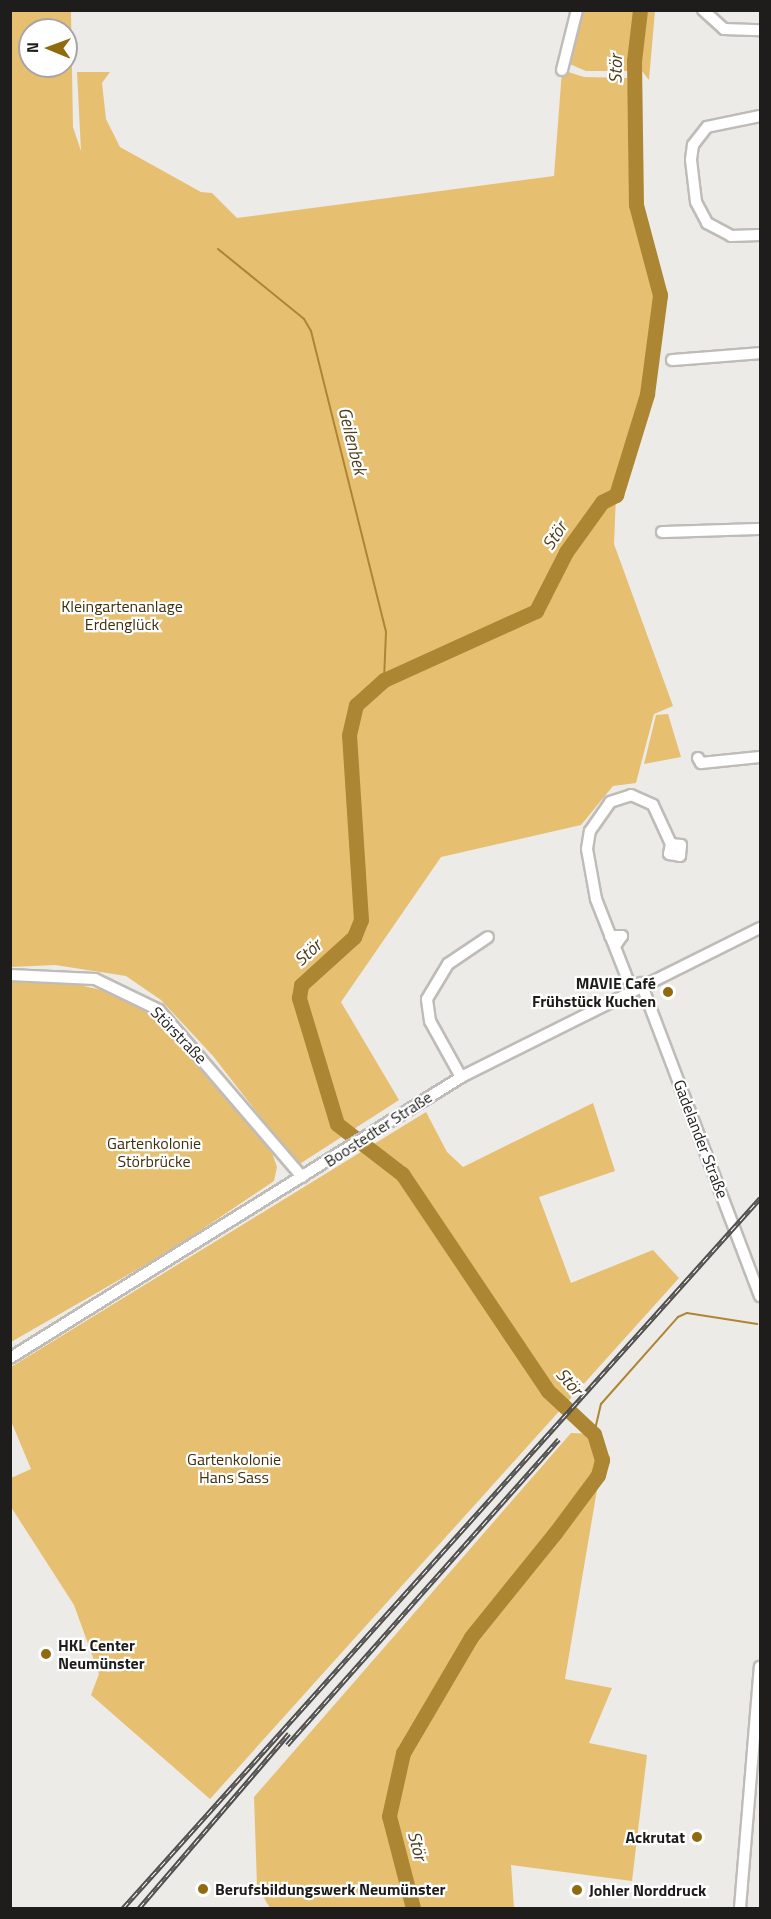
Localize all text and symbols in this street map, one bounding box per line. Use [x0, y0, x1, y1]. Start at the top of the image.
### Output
north arrow [18, 18, 78, 78]
text: N [20, 42, 44, 53]
water label: Stör [605, 54, 627, 84]
water label: Geilenbek [333, 405, 371, 477]
water label: Stör [538, 518, 572, 554]
park label: Kleingartenanlage Erdenglück [61, 596, 183, 634]
water label: Stör [290, 935, 326, 971]
place label: MAVIE Café Frühstück Kuchen [532, 973, 656, 1011]
marker: MAVIE Café Frühstück Kuchen [661, 985, 675, 999]
street label: Störstraße [147, 1002, 211, 1068]
street label: Gadelander Straße [670, 1077, 732, 1201]
street label: Boostedter Straße [321, 1087, 435, 1171]
park label: Gartenkolonie Störbrücke [107, 1133, 201, 1171]
water label: Stör [551, 1364, 587, 1400]
park label: Gartenkolonie Hans Sass [187, 1449, 281, 1487]
place label: HKL Center Neumünster [58, 1635, 145, 1673]
marker: HKL Center Neumünster [39, 1647, 53, 1661]
place label: Ackrutat [625, 1827, 685, 1847]
water label: Stör [403, 1829, 431, 1863]
marker: Ackrutat [690, 1830, 704, 1844]
place label: Berufsbildungswerk Neumünster [215, 1879, 446, 1899]
place label: Johler Norddruck [589, 1880, 706, 1900]
marker: Berufsbildungswerk Neumünster [196, 1882, 210, 1896]
marker: Johler Norddruck [570, 1883, 584, 1897]

